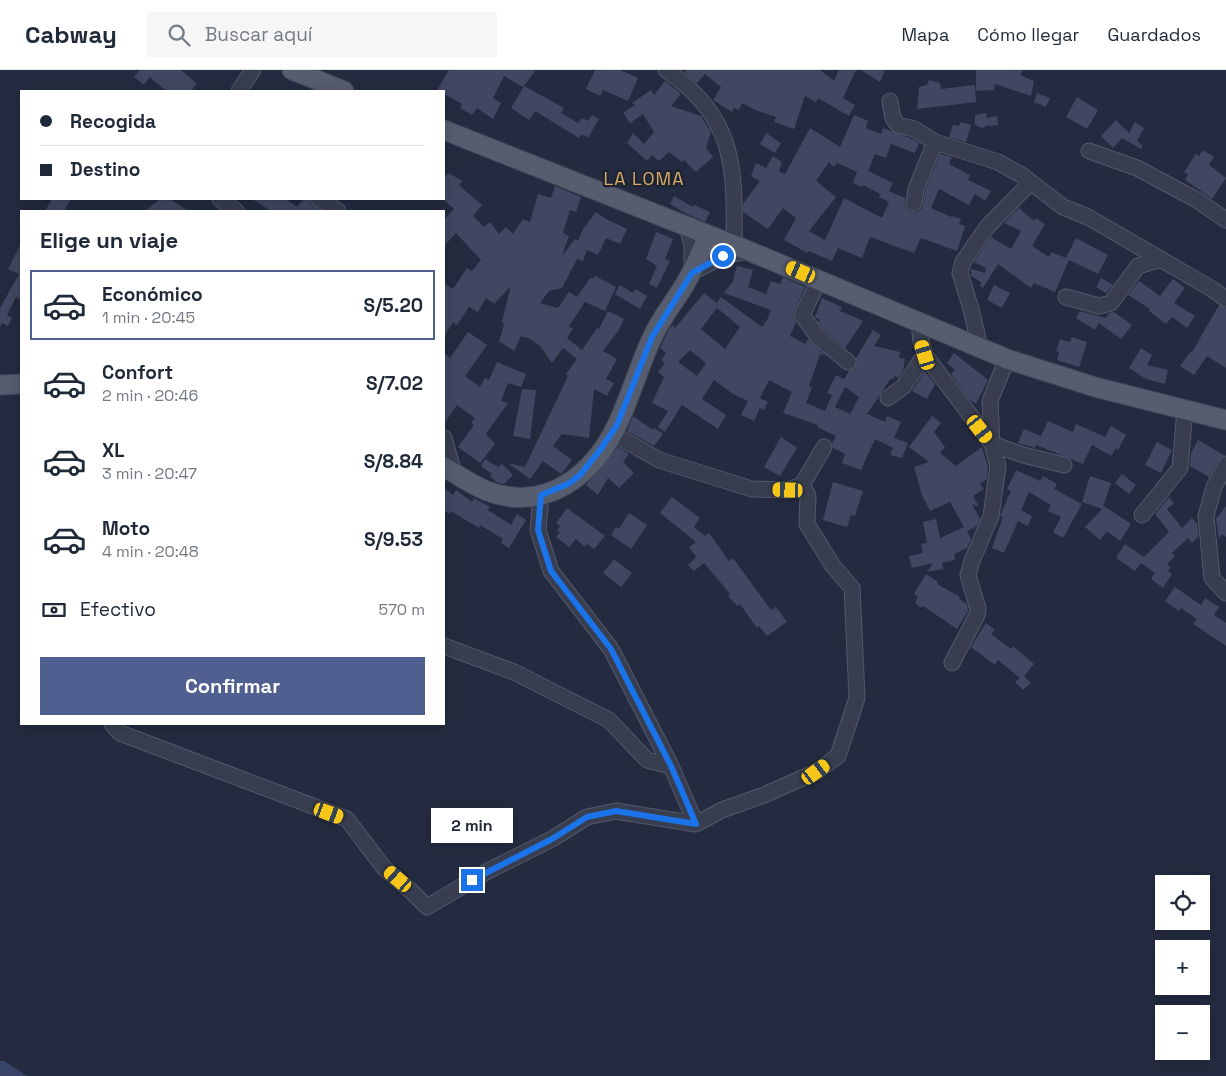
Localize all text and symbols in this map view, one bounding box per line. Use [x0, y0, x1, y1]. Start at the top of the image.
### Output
search box [147, 12, 497, 57]
text: Cabway [25, 19, 117, 50]
icon: search [165, 21, 193, 49]
text: Buscar aquí [205, 22, 312, 47]
text: Mapa [901, 23, 949, 46]
text: Cómo llegar [977, 23, 1079, 46]
text: Guardados [1107, 23, 1201, 46]
text: Recogida [70, 109, 156, 134]
text: Destino [70, 157, 140, 182]
district label: LA LOMA [604, 167, 684, 190]
text: Elige un viaje [40, 226, 178, 254]
route start [712, 245, 734, 267]
car [784, 259, 817, 285]
text: Económico [102, 282, 203, 307]
icon: car [42, 283, 87, 328]
text: S/5.20 [364, 293, 423, 318]
text: 1 min · 20:45 [102, 307, 195, 328]
car [913, 338, 936, 372]
text: Confort [102, 360, 173, 385]
icon: car [42, 361, 87, 406]
text: S/7.02 [366, 371, 423, 396]
text: 2 min · 20:46 [102, 385, 198, 406]
car [964, 413, 995, 445]
text: XL [102, 438, 125, 463]
icon: car [42, 439, 87, 484]
text: S/8.84 [364, 449, 423, 474]
text: 3 min · 20:47 [102, 463, 197, 484]
car [772, 482, 803, 498]
text: Moto [102, 516, 150, 541]
icon: car [42, 517, 87, 562]
text: S/9.53 [364, 527, 423, 552]
text: 4 min · 20:48 [102, 541, 199, 562]
icon: cash [40, 596, 68, 624]
text: Efectivo [80, 597, 156, 622]
text: 570 m [379, 599, 425, 620]
button: Confirmar [40, 657, 425, 715]
car [799, 757, 832, 787]
car [312, 801, 345, 825]
callout: 2 min [431, 808, 513, 842]
text: 2 min [451, 815, 493, 836]
car [381, 863, 414, 895]
route end [461, 869, 483, 891]
map controls [1155, 875, 1210, 1060]
button: locate [1155, 875, 1210, 930]
button: + [1155, 940, 1210, 995]
button: − [1155, 1005, 1210, 1060]

